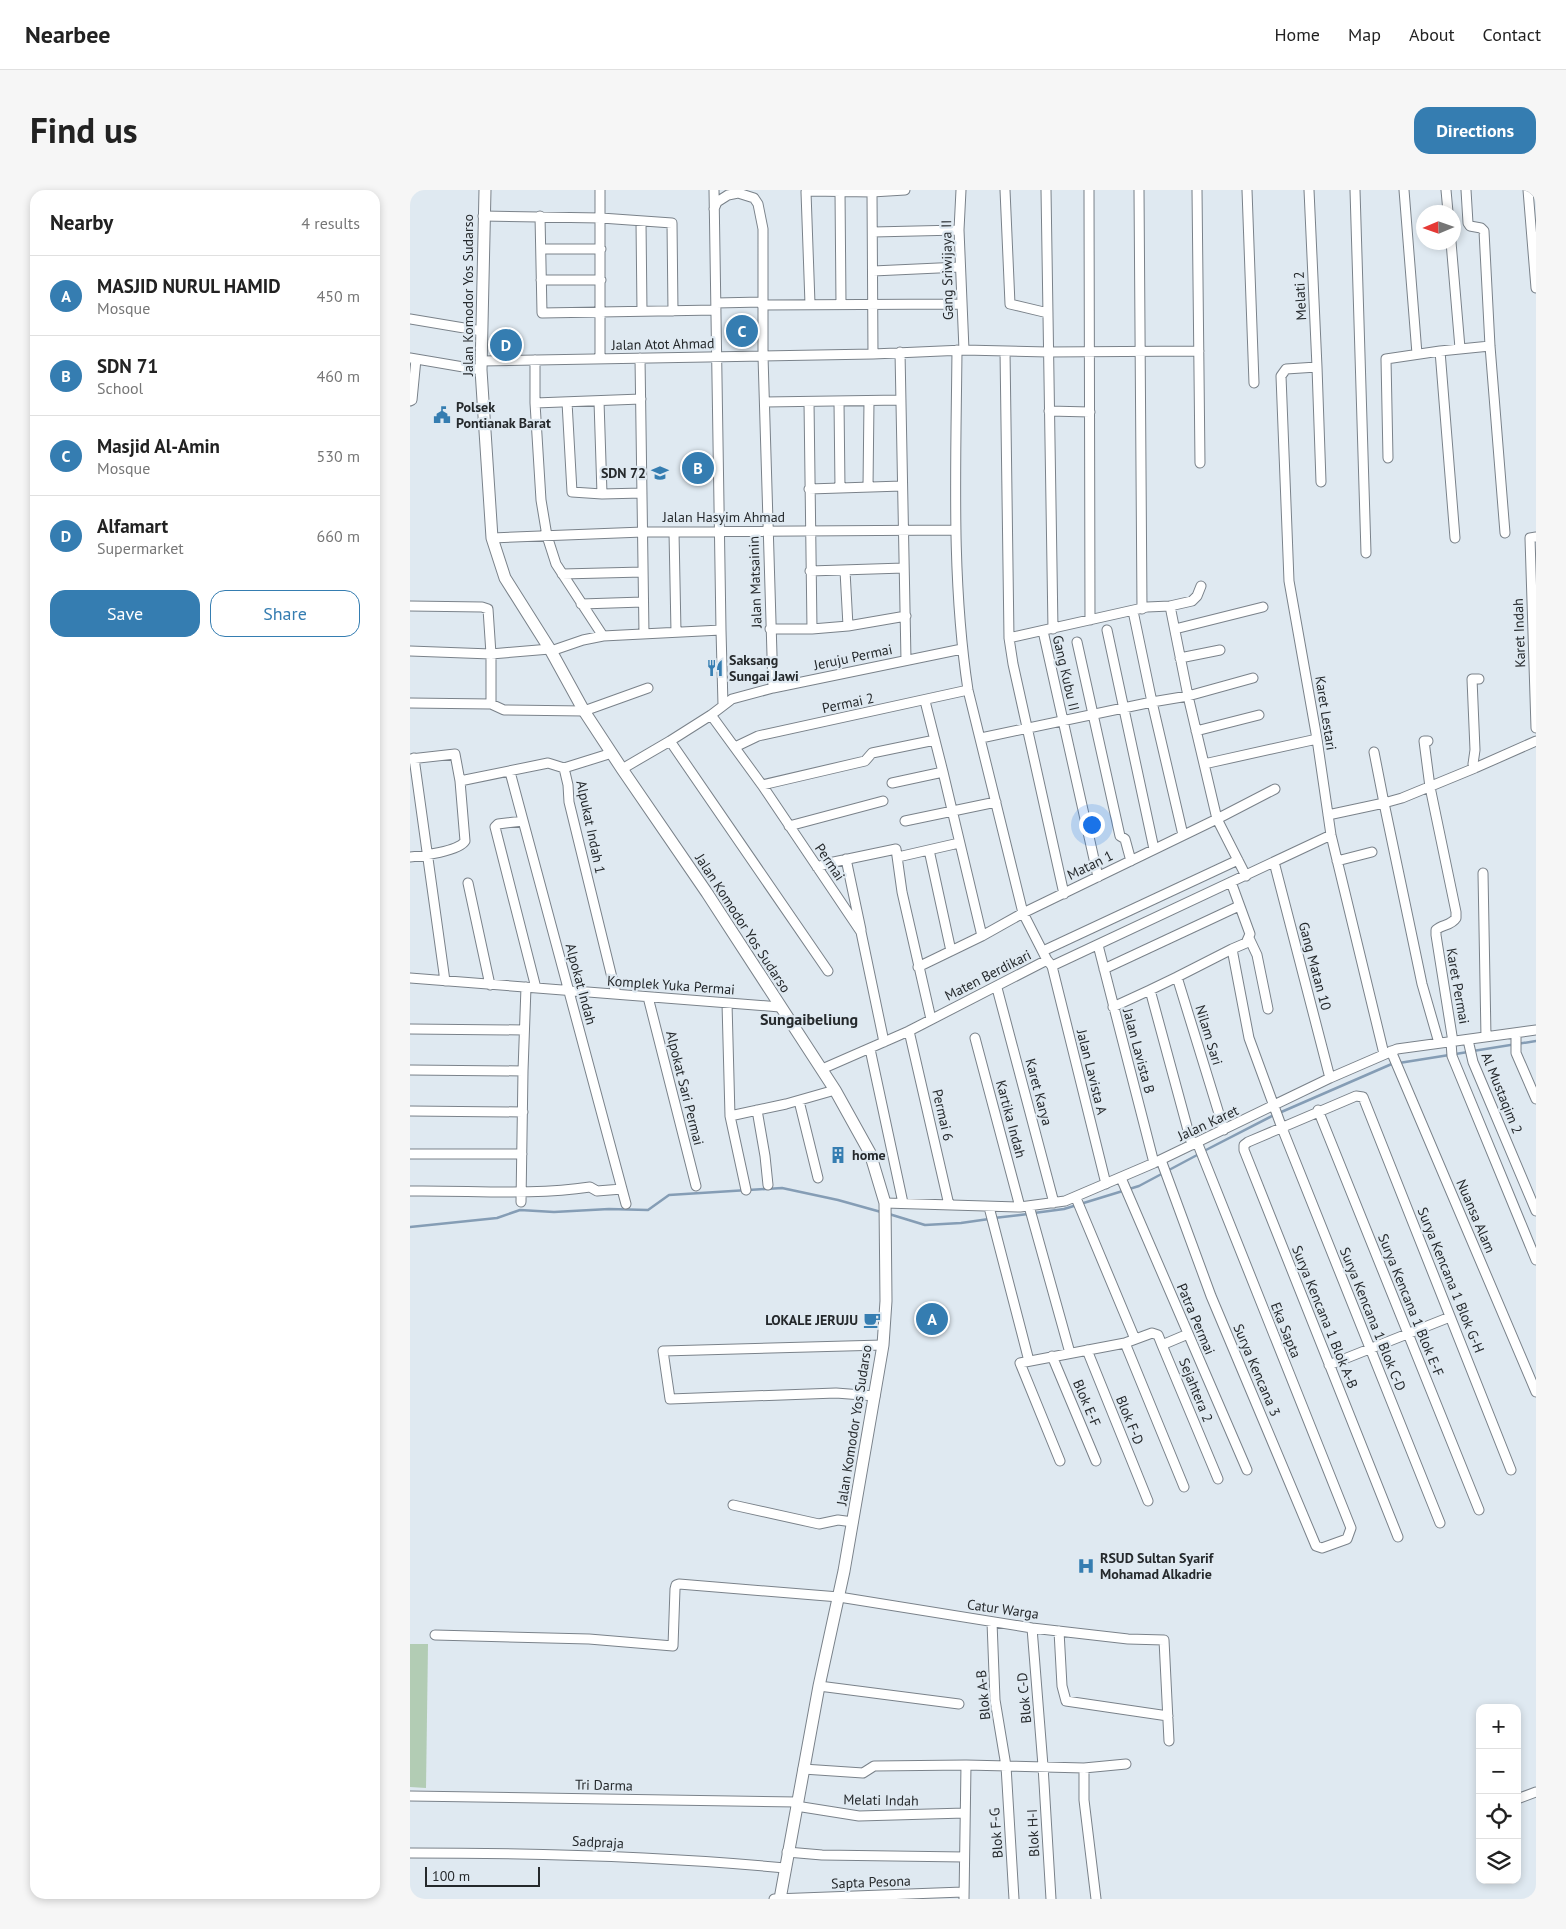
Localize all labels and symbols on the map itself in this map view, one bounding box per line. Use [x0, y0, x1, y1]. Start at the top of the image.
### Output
north arrow [1416, 205, 1461, 250]
street label: Jalan Komodor Yos Sudarso [459, 214, 477, 377]
street label: Gang Sriwijaya II [937, 220, 957, 320]
street label: Melati 2 [1290, 271, 1310, 321]
pin: C [726, 312, 758, 350]
pin: D [490, 326, 522, 364]
street label: Jalan Atot Ahmad [610, 334, 715, 354]
place label: Polsek Pontianak Barat [456, 398, 551, 432]
public building icon: Polsek Pontianak Barat [432, 405, 452, 425]
pin: B [682, 449, 714, 487]
school or university icon: SDN 72 [650, 463, 670, 483]
place label: SDN 72 [601, 464, 646, 482]
street label: Jalan Hasyim Ahmad [662, 508, 785, 526]
street label: Jalan Matsainin [744, 536, 766, 629]
street label: Karet Indah [1509, 598, 1529, 668]
street label: Gang Kubu II [1049, 633, 1083, 713]
street label: Jeruju Permai [811, 640, 894, 674]
place label: Saksang Sungai Jawi [729, 651, 799, 685]
restaurant icon: Saksang Sungai Jawi [705, 658, 725, 678]
street label: Karet Lestari [1311, 675, 1341, 751]
street label: Permai 2 [820, 689, 876, 717]
street label: Alpukat Indah 1 [572, 779, 610, 875]
your location [1079, 812, 1105, 838]
street label: Permai [811, 840, 849, 884]
street label: Matan 1 [1064, 846, 1116, 884]
street label: Jalan Komodor Yos Sudarso [691, 849, 795, 996]
street label: Gang Matan 10 [1295, 920, 1336, 1013]
street label: Alpokat Indah [562, 941, 600, 1027]
street label: Maten Berdikari [942, 946, 1034, 1004]
street label: Karet Permai [1442, 947, 1474, 1025]
street label: Komplek Yuka Permai [606, 972, 736, 998]
street label: Nilam Sari [1191, 1003, 1227, 1067]
street label: Jalan Lavista B [1119, 1006, 1159, 1096]
district label: Sungaibeliung [760, 1009, 858, 1029]
street label: Jalan Lavista A [1073, 1027, 1111, 1117]
street label: Alpokat Sari Permai [662, 1029, 708, 1147]
street label: Al Mustaqim 2 [1478, 1050, 1526, 1136]
street label: Karet Karya [1021, 1056, 1057, 1128]
street label: Kartika Indah [992, 1078, 1030, 1160]
street label: Permai 6 [928, 1087, 958, 1143]
street label: Jalan Karet [1174, 1101, 1242, 1145]
building icon: home [828, 1145, 848, 1165]
place label: home [852, 1146, 886, 1164]
street label: Nuansa Alam [1452, 1176, 1500, 1256]
street label: Surya Kencana 1 Blok G-H [1414, 1205, 1488, 1355]
street label: Surya Kencana 1 Blok E-F [1374, 1231, 1448, 1379]
street label: Surya Kencana 1 Blok A-B [1288, 1243, 1362, 1391]
street label: Surya Kencana 1 Blok C-D [1336, 1244, 1410, 1394]
street label: Patra Permai [1173, 1281, 1219, 1357]
street label: Eka Sapta [1267, 1299, 1305, 1361]
pin: A [916, 1300, 948, 1338]
cafe icon: LOKALE JERUJU [862, 1310, 882, 1330]
place label: LOKALE JERUJU [765, 1311, 858, 1329]
street label: Surya Kencana 3 [1229, 1321, 1285, 1419]
street label: Jalan Komodor Yos Sudarso [832, 1343, 876, 1507]
street label: Sejahtera 2 [1175, 1355, 1217, 1425]
street label: Blok E-F [1069, 1377, 1105, 1429]
street label: Blok F-D [1112, 1393, 1148, 1447]
place label: RSUD Sultan Syarif Mohamad Alkadrie [1100, 1549, 1215, 1583]
hospital icon: RSUD Sultan Syarif Mohamad Alkadrie [1076, 1556, 1096, 1576]
street label: Catur Warga [966, 1595, 1040, 1623]
street label: Blok A-B [972, 1669, 994, 1721]
street label: Blok C-D [1013, 1672, 1035, 1724]
street label: Tri Darma [575, 1775, 633, 1795]
street label: Melati Indah [843, 1790, 919, 1810]
street label: Blok F-G [985, 1807, 1007, 1859]
street label: Blok H-I [1023, 1808, 1043, 1858]
street label: Sadpraja [572, 1832, 624, 1852]
scale bar [425, 1864, 540, 1887]
street label: Sapta Pesona [831, 1872, 911, 1892]

